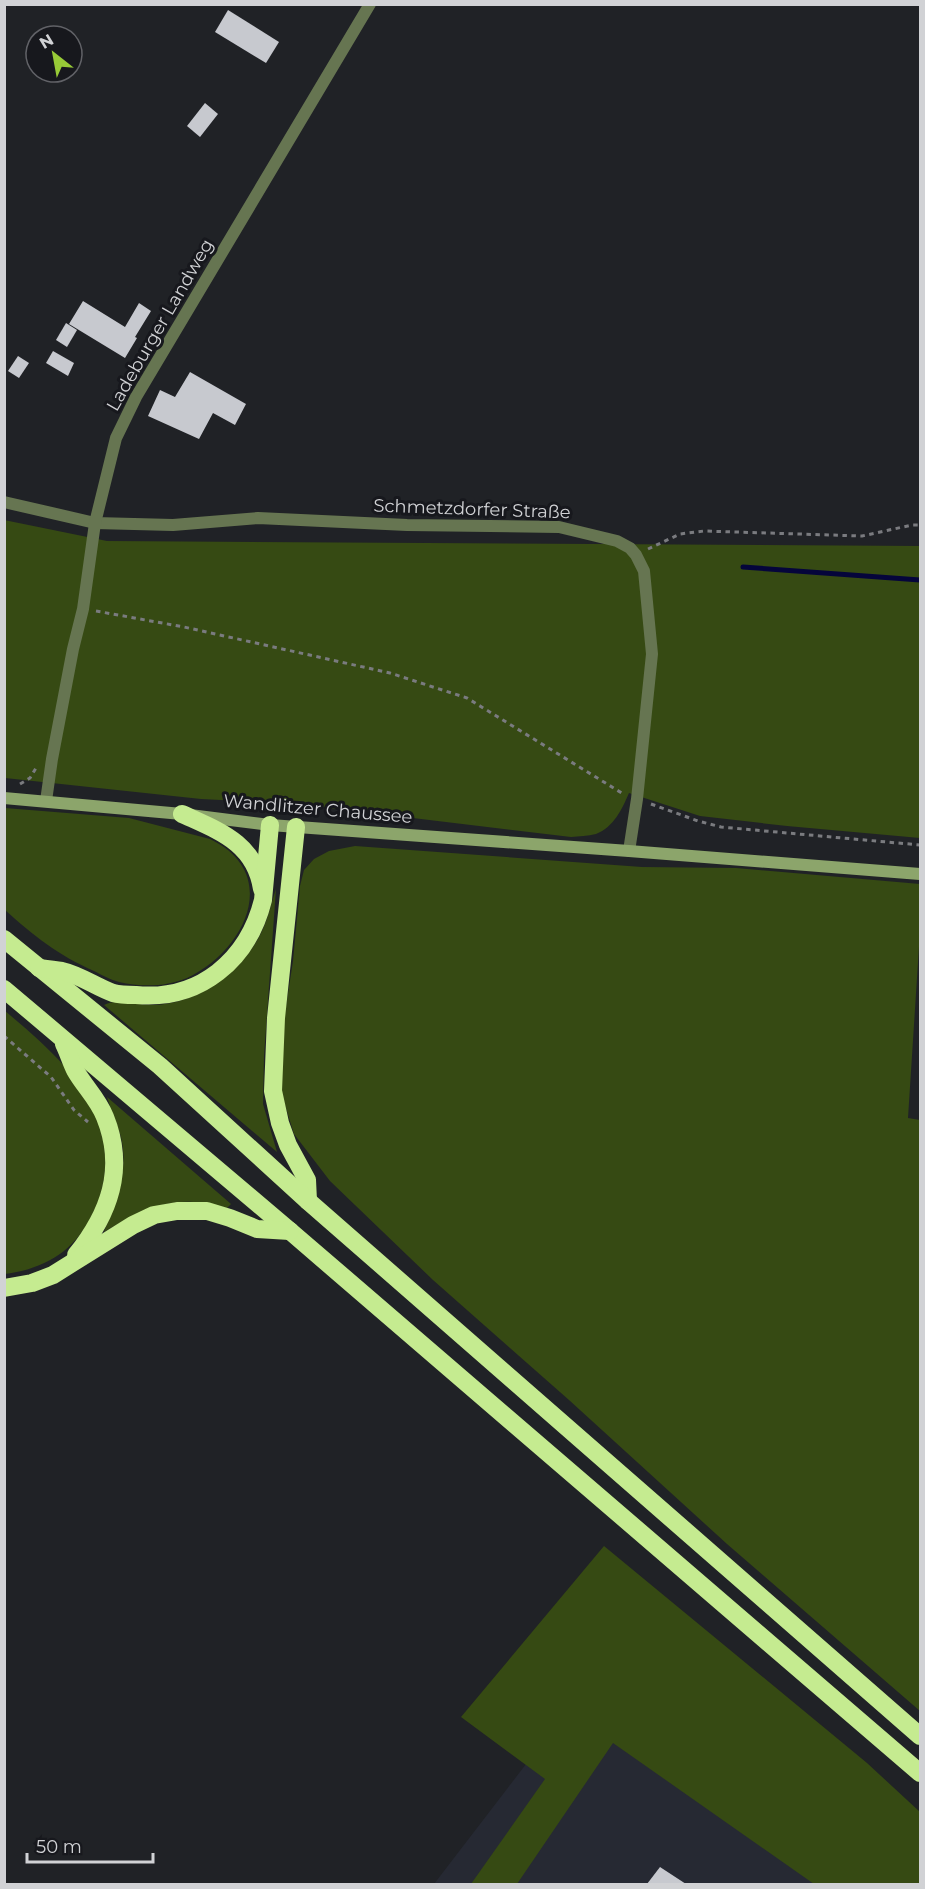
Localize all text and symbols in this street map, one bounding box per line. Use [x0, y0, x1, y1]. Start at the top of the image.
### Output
north arrow [24, 24, 84, 84]
text: N [36, 30, 57, 53]
street label: Ladeburger Landweg [102, 235, 218, 415]
street label: Schmetzdorfer Straße [373, 495, 571, 523]
street label: Wandlitzer Chaussee [223, 790, 414, 828]
scale bar [27, 1826, 153, 1864]
text: 50 m [36, 1836, 82, 1858]

